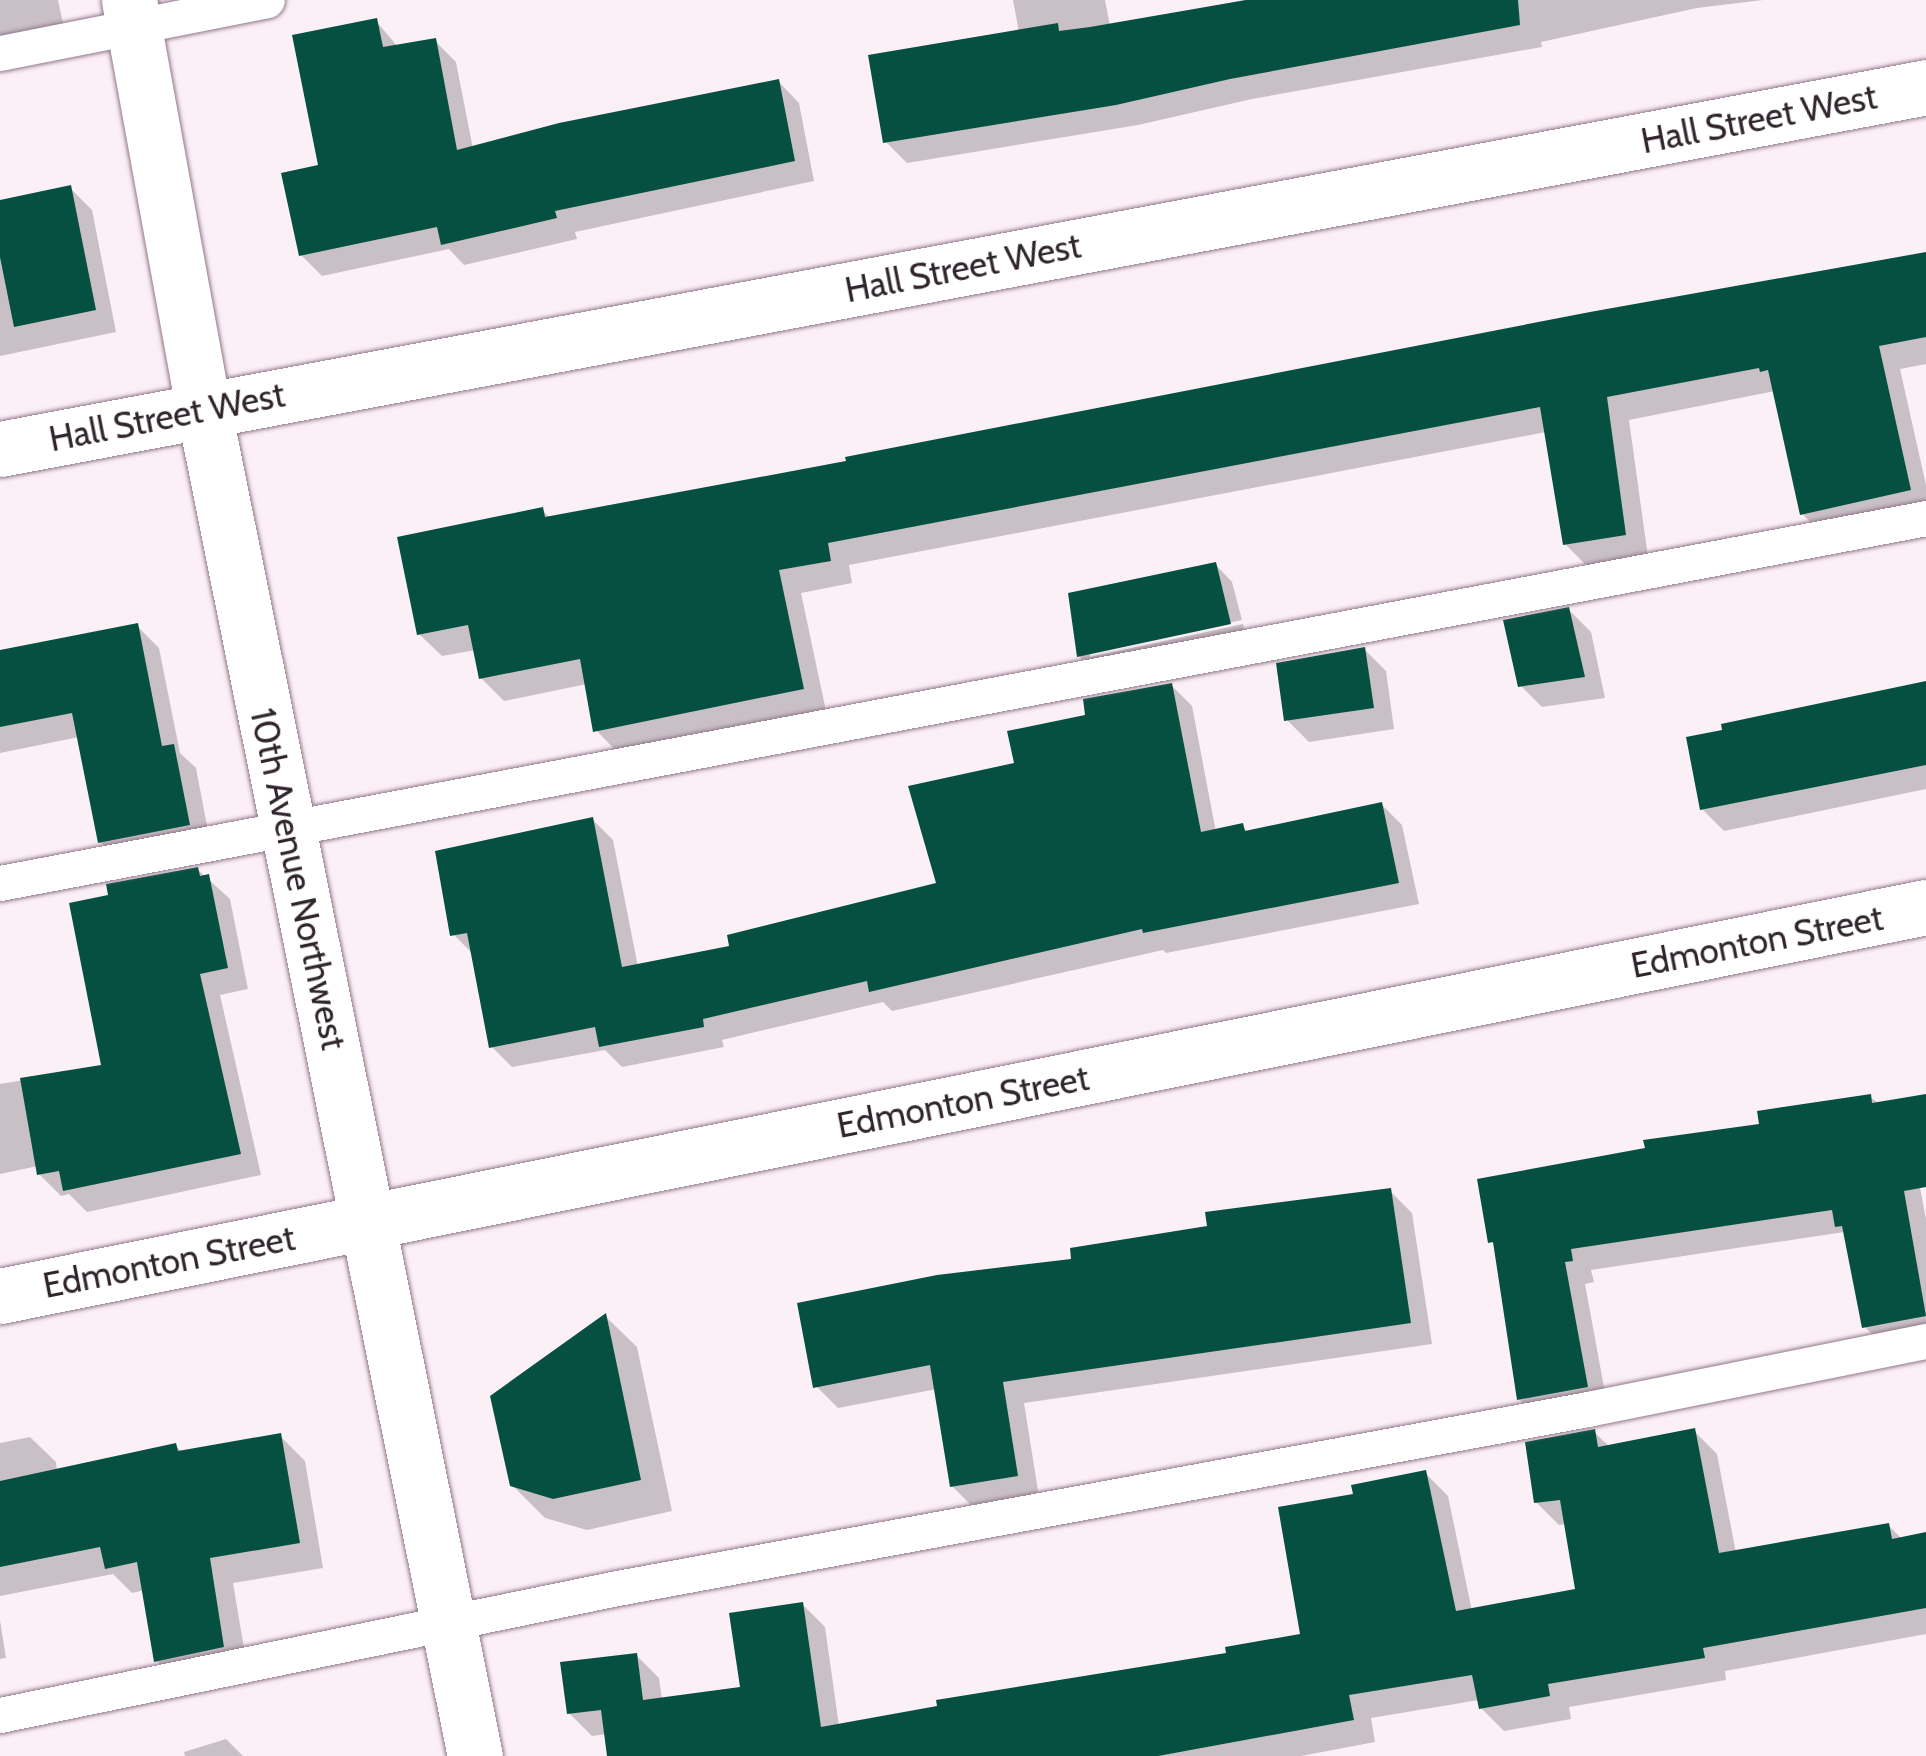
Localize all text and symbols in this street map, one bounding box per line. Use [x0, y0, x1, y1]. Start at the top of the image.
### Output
street label: Hall Street West [1638, 76, 1880, 162]
street label: Hall Street West [842, 225, 1084, 311]
street label: Hall Street West [46, 374, 288, 460]
street label: 10th Avenue Northwest [241, 705, 355, 1053]
street label: Edmonton Street [1627, 897, 1887, 987]
street label: Edmonton Street [833, 1057, 1093, 1147]
street label: Edmonton Street [39, 1217, 299, 1307]

